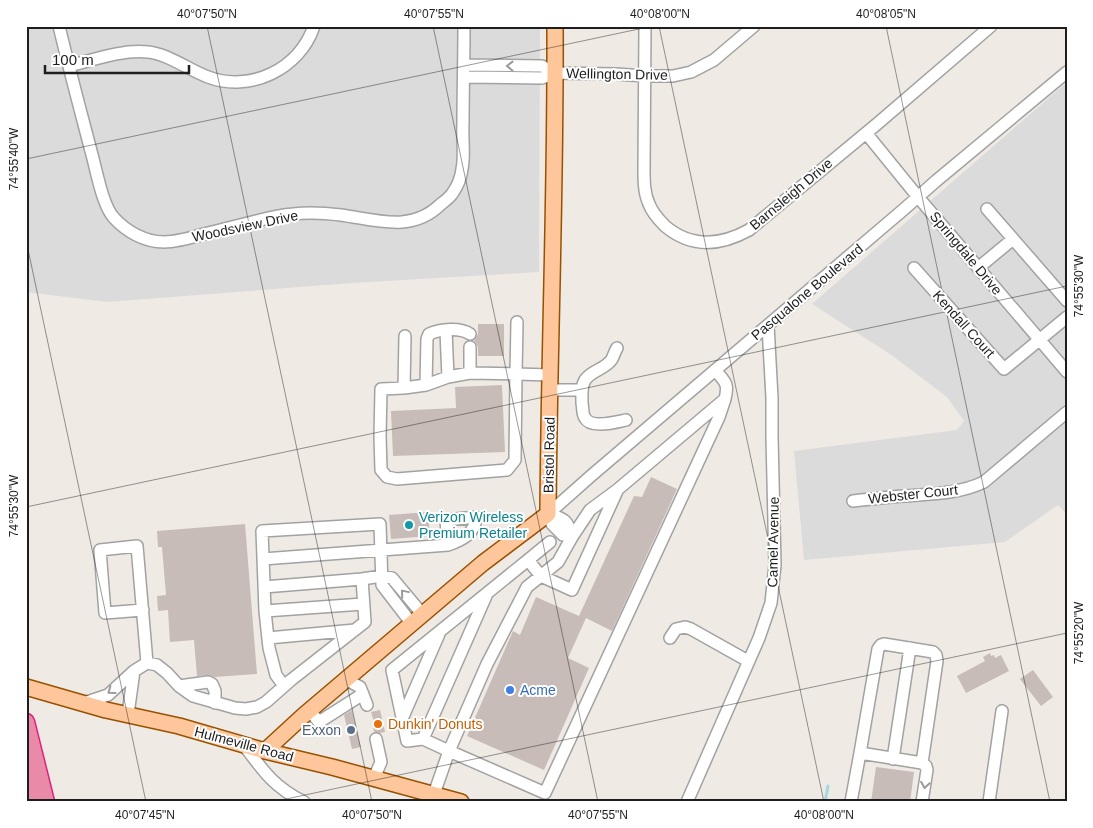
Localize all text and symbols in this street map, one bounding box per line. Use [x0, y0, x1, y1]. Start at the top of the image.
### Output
text: 40°07'50"N [177, 7, 237, 21]
text: 40°07'55"N [404, 7, 464, 21]
text: 40°08'00"N [630, 7, 690, 21]
text: 40°08'05"N [856, 7, 916, 21]
scale bar [45, 42, 189, 74]
text: 100 m [52, 51, 94, 68]
one-way arrow [506, 61, 514, 71]
street label: Wellington Drive [566, 65, 668, 83]
text: 74°55'40"W [7, 127, 21, 190]
street label: Barnsleigh Drive [747, 155, 836, 233]
street label: Woodsview Drive [191, 207, 300, 245]
street label: Springdale Drive [927, 208, 1006, 298]
street label: Pasqualone Boulevard [748, 241, 866, 343]
text: 74°55'30"W [1072, 254, 1086, 317]
street label: Kendall Court [930, 287, 998, 361]
street label: Bristol Road [540, 417, 558, 493]
text: 74°55'30"W [7, 474, 21, 537]
street label: Webster Court [867, 481, 959, 507]
street label: Camel Avenue [764, 496, 782, 588]
place label: Verizon Wireless Premium Retailer [419, 509, 527, 541]
marker: Verizon Wireless Premium Retailer [403, 519, 415, 531]
one-way arrow [401, 589, 410, 598]
text: 74°55'20"W [1072, 601, 1086, 664]
place label: Acme [520, 682, 556, 698]
marker: Acme [504, 684, 516, 696]
one-way arrow [107, 685, 117, 694]
place label: Dunkin' Donuts [388, 716, 483, 732]
marker: Dunkin' Donuts [372, 718, 384, 730]
place label: Exxon [302, 722, 341, 738]
street label: Hulmeville Road [193, 723, 295, 765]
marker: Exxon [345, 724, 357, 736]
one-way arrow [920, 781, 930, 789]
text: 40°07'45"N [115, 808, 175, 822]
text: 40°07'50"N [342, 808, 402, 822]
text: 40°07'55"N [568, 808, 628, 822]
text: 40°08'00"N [794, 808, 854, 822]

